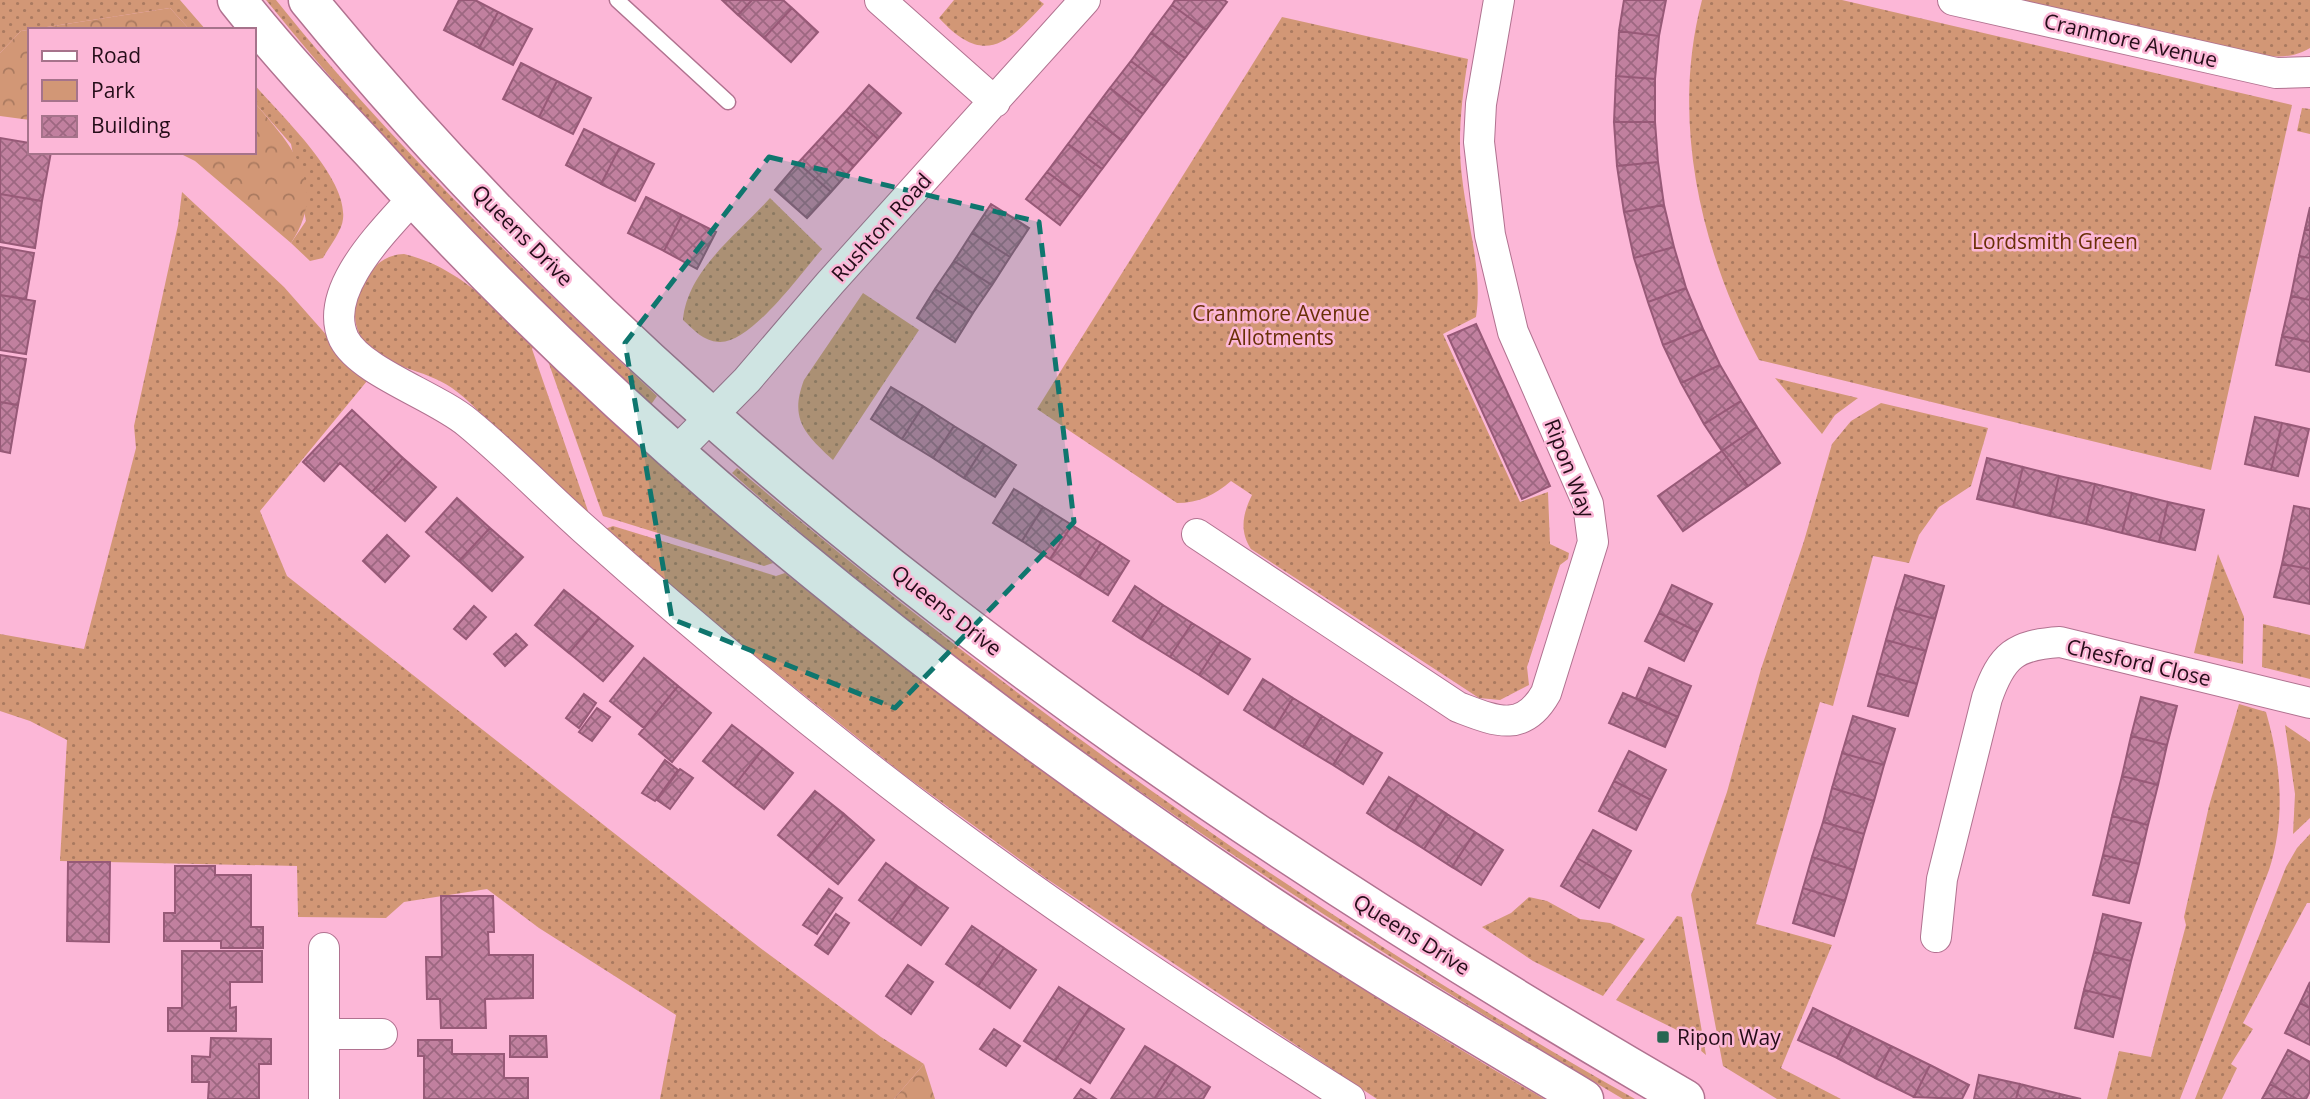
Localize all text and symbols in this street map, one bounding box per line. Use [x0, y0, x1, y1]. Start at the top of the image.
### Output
street label: Cranmore Avenue [2041, 6, 2221, 74]
legend [28, 28, 256, 154]
text: Road [91, 41, 141, 69]
text: Park [91, 76, 135, 104]
text: Building [91, 111, 170, 139]
street label: Rushton Road [825, 167, 937, 287]
street label: Queens Drive [466, 178, 580, 292]
park label: Lordsmith Green [1972, 227, 2138, 255]
park label: Cranmore Avenue Allotments [1192, 299, 1370, 351]
street label: Ripon Way [1538, 415, 1602, 522]
street label: Queens Drive [886, 558, 1008, 662]
street label: Chesford Close [2064, 632, 2214, 692]
street label: Queens Drive [1348, 887, 1476, 981]
place label: Ripon Way [1677, 1023, 1781, 1051]
marker: Ripon Way [1655, 1029, 1671, 1045]

